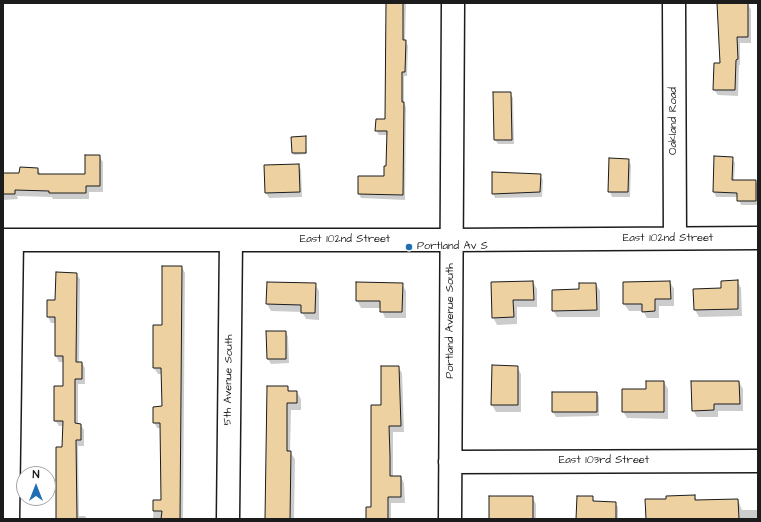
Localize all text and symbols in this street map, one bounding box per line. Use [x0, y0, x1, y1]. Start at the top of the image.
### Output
street label: Oakland Road [667, 87, 681, 155]
street label: East 102nd Street [623, 232, 713, 246]
street label: East 102nd Street [300, 233, 390, 247]
place label: Portland Av S [417, 240, 488, 254]
marker: Portland Av S [404, 242, 414, 252]
street label: Portland Avenue South [444, 263, 458, 379]
street label: 5th Avenue South [222, 334, 236, 426]
street label: East 103rd Street [559, 454, 649, 468]
north arrow [16, 466, 56, 506]
text: N [33, 467, 39, 482]

